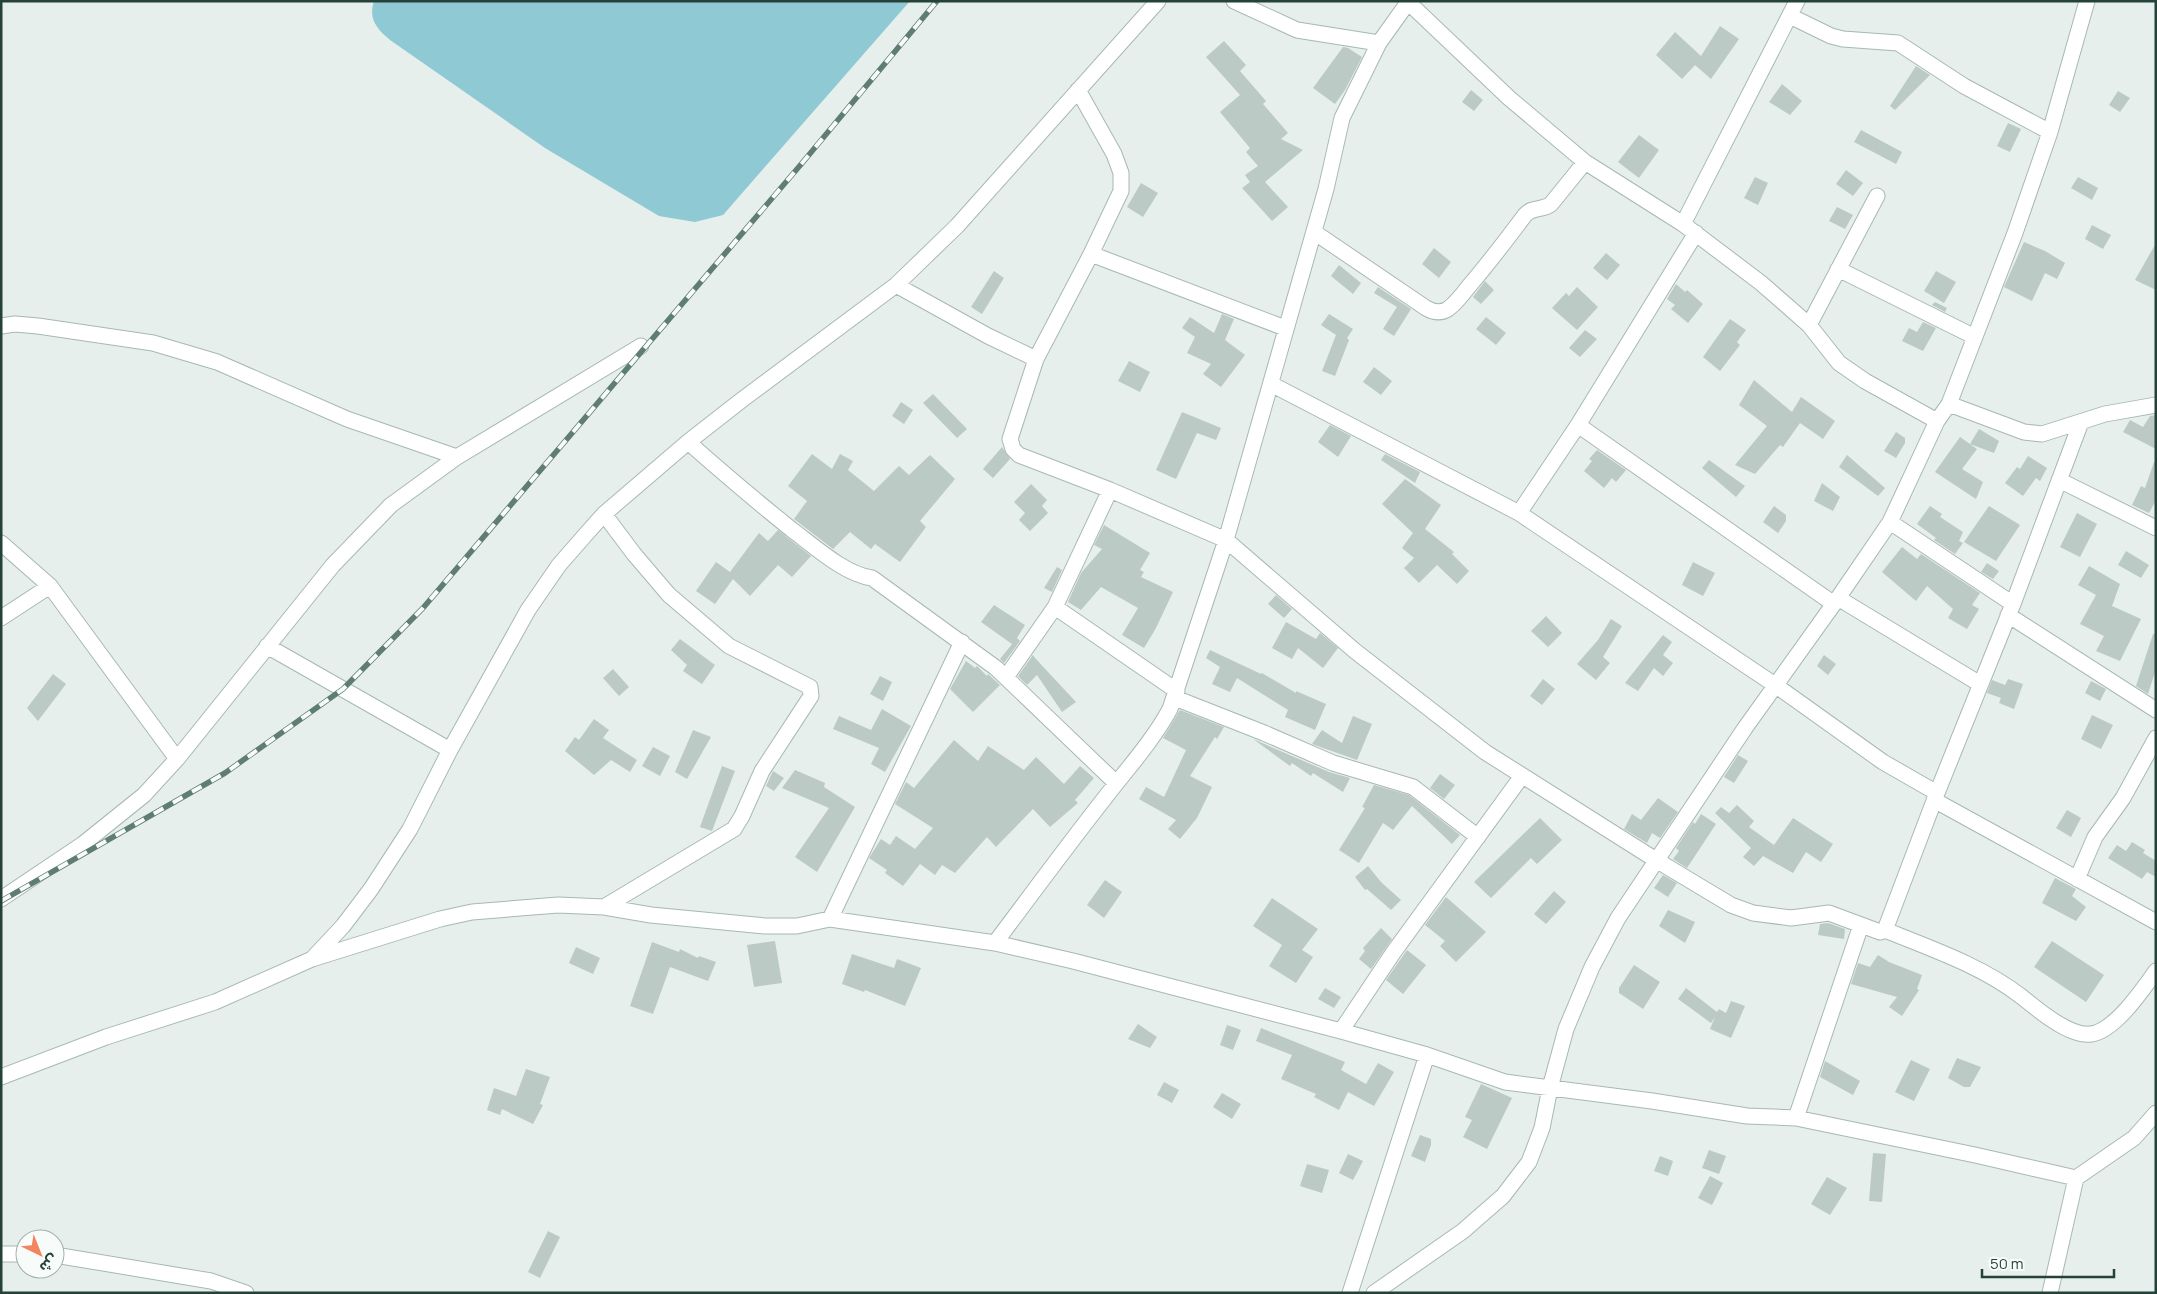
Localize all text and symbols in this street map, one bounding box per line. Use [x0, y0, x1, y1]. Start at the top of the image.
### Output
north arrow [15, 1229, 65, 1279]
scale bar [1982, 1246, 2114, 1278]
text: ش [36, 1250, 63, 1277]
text: 50 m [1990, 1253, 2024, 1274]

